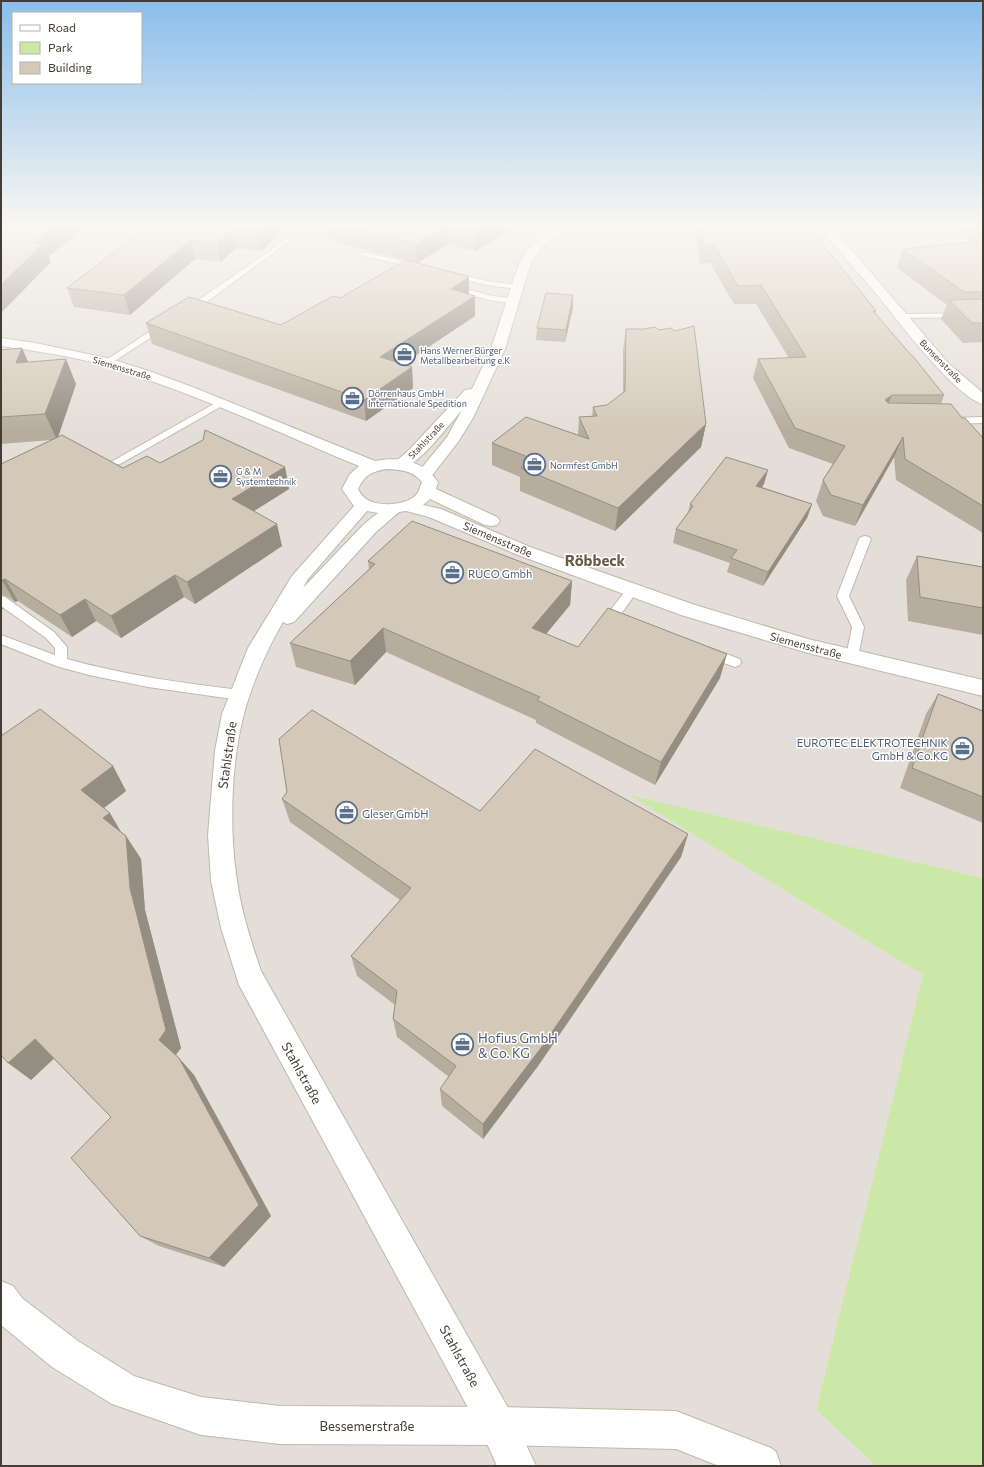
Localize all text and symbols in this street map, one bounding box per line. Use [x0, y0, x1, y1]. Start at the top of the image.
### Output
legend [12, 12, 142, 84]
text: Road [48, 20, 76, 34]
text: Park [48, 40, 74, 54]
text: Building [48, 60, 92, 74]
street label: Bunsenstraße [918, 337, 965, 385]
office icon: Hans Werner Bürger Metallbearbeitung e.K [391, 342, 417, 368]
place label: Hans Werner Bürger Metallbearbeitung e.K [420, 345, 510, 366]
street label: Siemensstraße [92, 354, 153, 382]
office icon: Dörrenhaus GmbH Internationale Spedition [340, 385, 366, 411]
place label: Dörrenhaus GmbH Internationale Spedition [368, 388, 467, 409]
street label: Stahlstraße [406, 419, 447, 461]
office icon: Normfest GmbH [522, 452, 548, 478]
place label: Normfest GmbH [550, 460, 618, 471]
office icon: G & M Systemtechnik [208, 463, 234, 489]
place label: G & M Systemtechnik [236, 466, 296, 487]
street label: Siemensstraße [462, 519, 535, 559]
district label: Röbbeck [565, 551, 626, 569]
office icon: RUCO Gmbh [439, 560, 465, 586]
place label: RUCO Gmbh [468, 567, 532, 580]
street label: Siemensstraße [769, 629, 843, 661]
street label: Stahlstraße [214, 720, 240, 790]
office icon: EUROTEC ELEKTROTECHNIK GmbH & Co.KG [950, 735, 976, 761]
place label: EUROTEC ELEKTROTECHNIK GmbH & Co.KG [797, 736, 949, 762]
office icon: Gleser GmbH [333, 800, 359, 826]
place label: Gleser GmbH [362, 807, 428, 820]
place label: Hofius GmbH & Co. KG [478, 1030, 558, 1061]
office icon: Hofius GmbH & Co. KG [450, 1032, 476, 1058]
street label: Stahlstraße [278, 1039, 326, 1107]
street label: Stahlstraße [436, 1322, 484, 1390]
street label: Bessemerstraße [320, 1418, 415, 1434]

